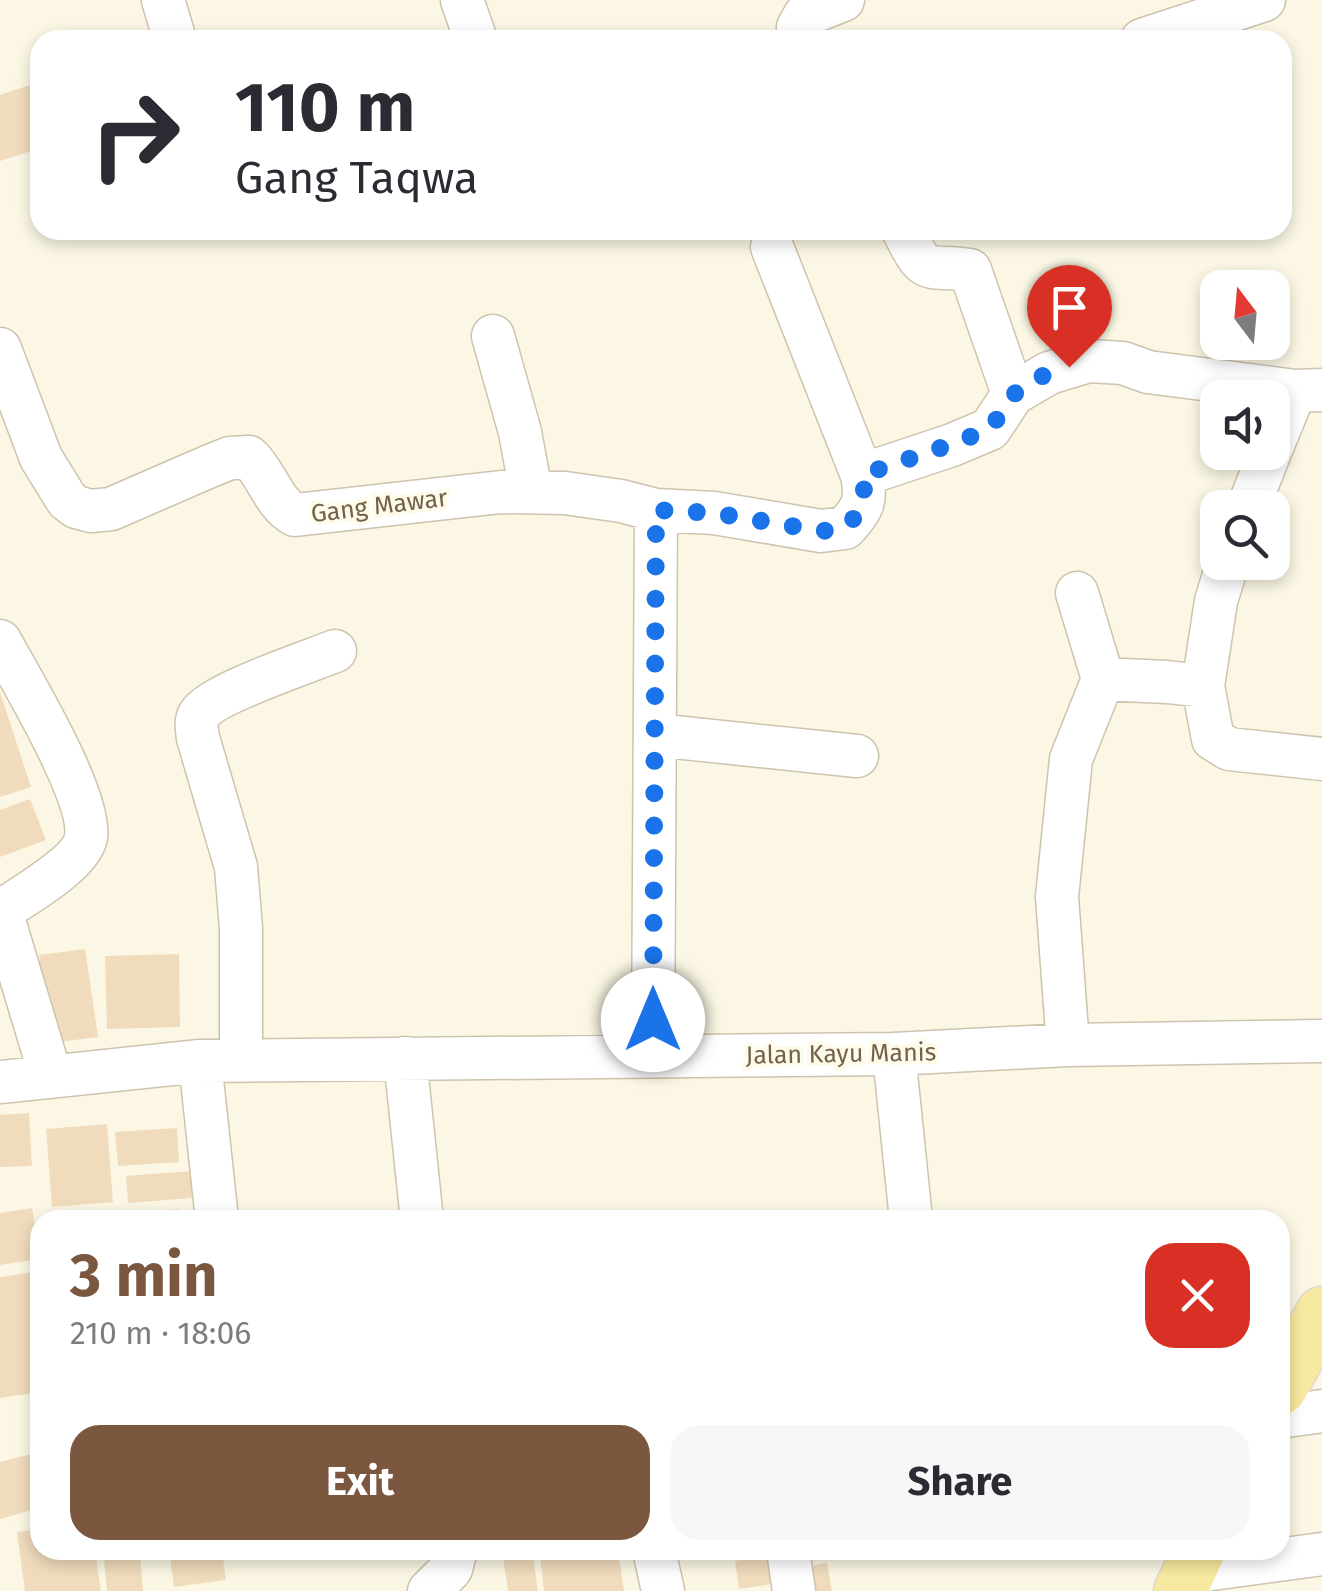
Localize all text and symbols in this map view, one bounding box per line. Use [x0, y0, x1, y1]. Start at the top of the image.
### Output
text: 110 m [235, 66, 415, 150]
icon: right [70, 70, 200, 200]
text: Gang Taqwa [235, 151, 478, 205]
pin [1027, 265, 1112, 368]
north arrow [1200, 270, 1290, 360]
map controls [1200, 270, 1290, 580]
icon: arrive [1042, 280, 1097, 335]
button: sound [1200, 380, 1290, 470]
street label: Gang Mawar [309, 483, 450, 529]
button: search [1200, 490, 1290, 580]
position arrow [601, 968, 705, 1072]
street label: Jalan Kayu Manis [745, 1037, 937, 1071]
text: 3 min [70, 1240, 218, 1312]
button: close [1145, 1243, 1250, 1348]
text: 210 m · 18:06 [70, 1314, 251, 1352]
button: Exit [70, 1425, 650, 1540]
button: Share [670, 1425, 1250, 1540]

